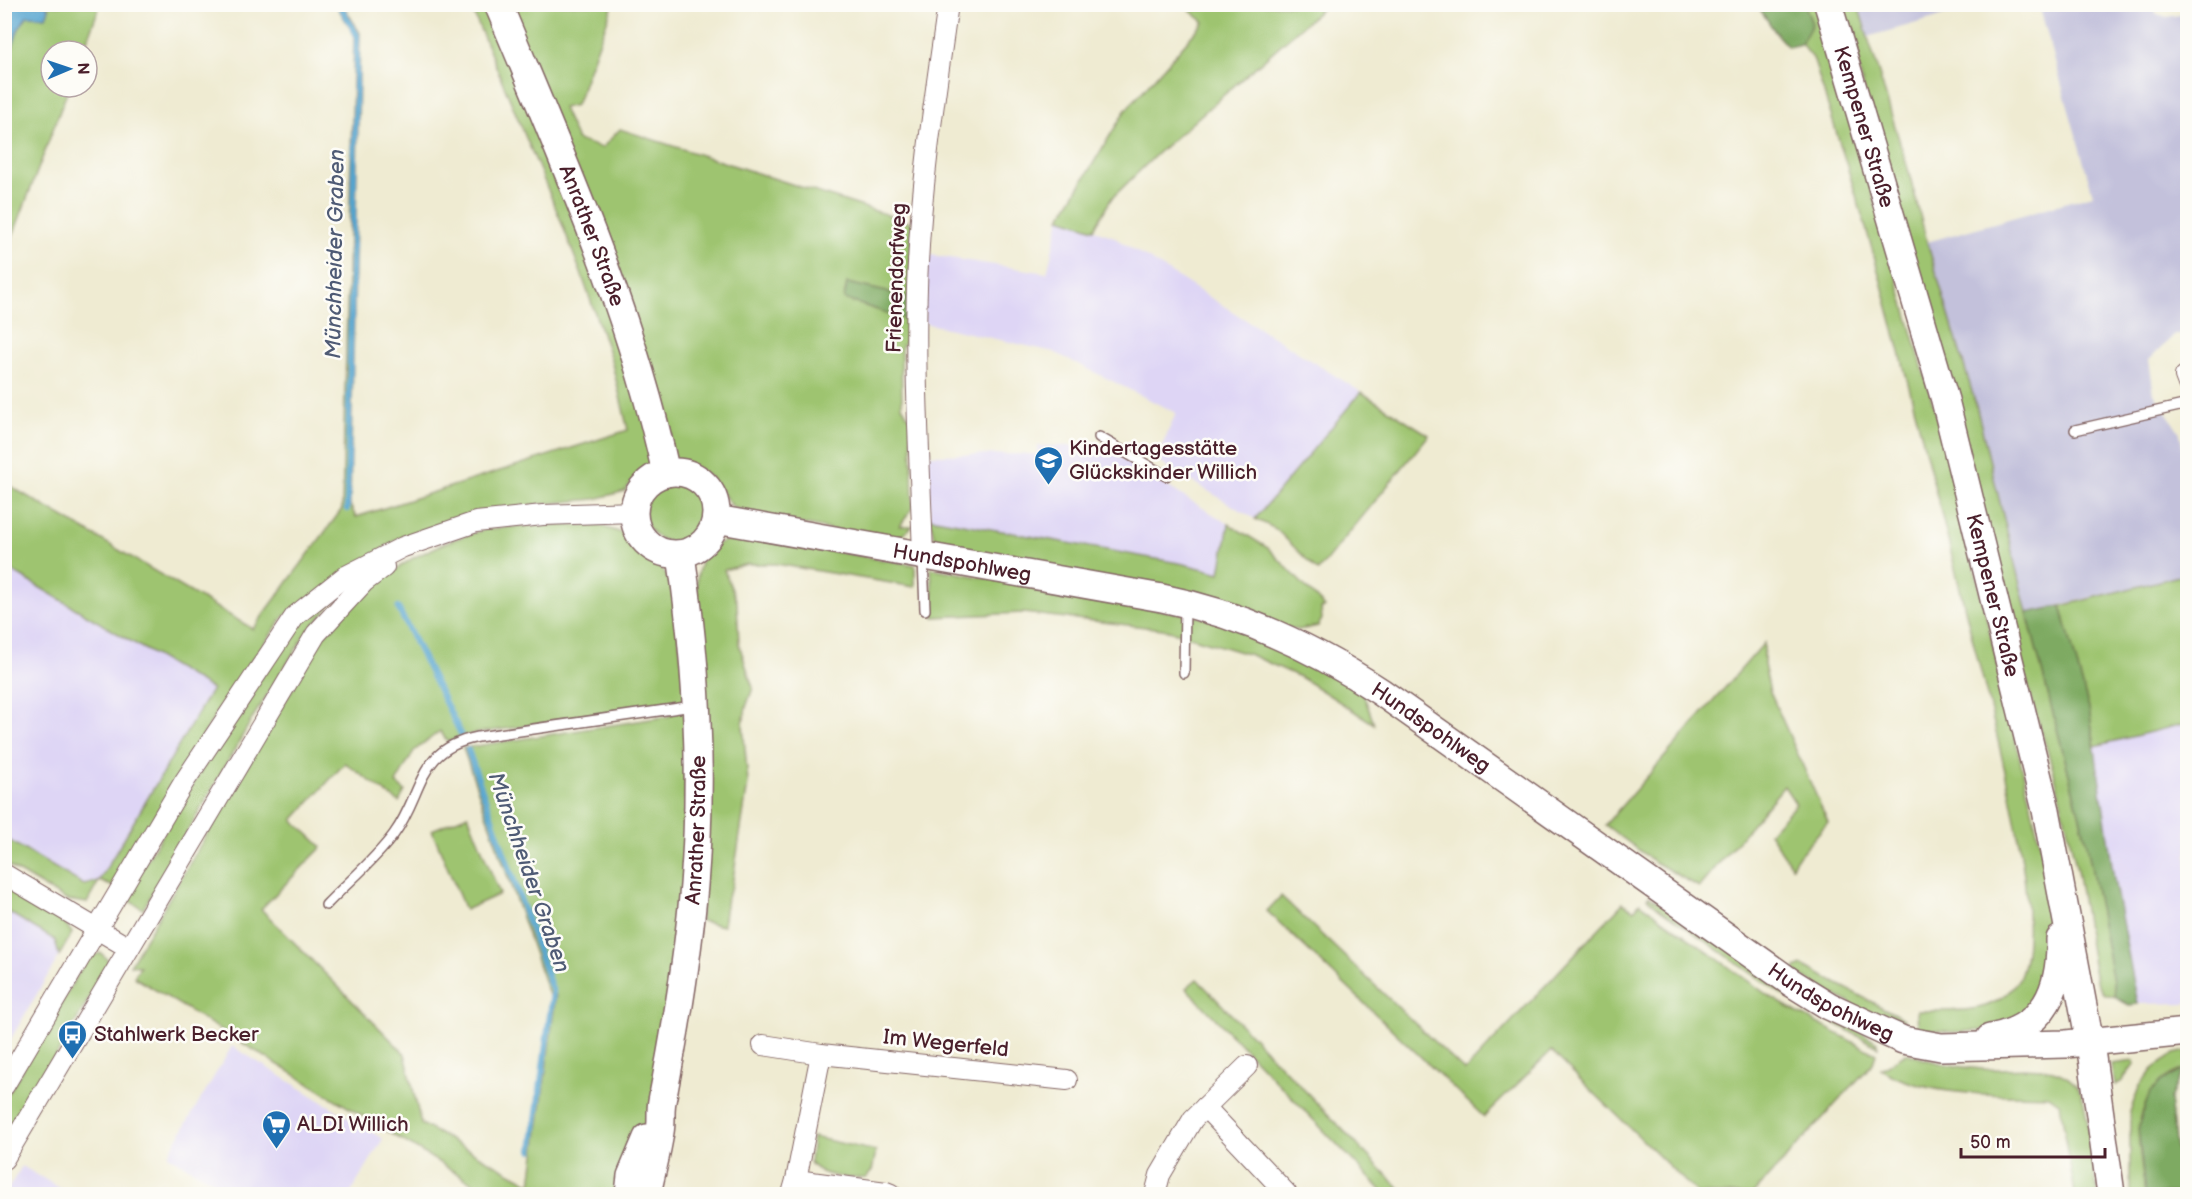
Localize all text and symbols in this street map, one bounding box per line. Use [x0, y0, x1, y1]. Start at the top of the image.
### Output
north arrow [39, 39, 99, 99]
street label: Kempener Straße [1828, 43, 1899, 211]
text: N [73, 62, 92, 75]
water label: Münchheider Graben [320, 149, 351, 359]
street label: Anrather Straße [553, 161, 630, 310]
street label: Frienendorfweg [881, 203, 912, 353]
place label: Kindertagesstätte Glückskinder Willich [1069, 436, 1257, 485]
school or university icon: Kindertagesstätte Glückskinder Willich [1032, 444, 1064, 486]
street label: Kempener Straße [1960, 511, 2025, 680]
street label: Hundspohlweg [891, 539, 1033, 588]
street label: Hundspohlweg [1366, 677, 1495, 779]
street label: Anrather Straße [680, 755, 711, 906]
water label: Münchheider Graben [482, 769, 576, 976]
street label: Hundspohlweg [1763, 958, 1898, 1047]
bus stop icon: Stahlwerk Becker [57, 1018, 89, 1060]
place label: Stahlwerk Becker [94, 1022, 259, 1047]
street label: Im Wegerfeld [882, 1024, 1010, 1063]
supermarket icon: ALDI Willich [260, 1108, 292, 1150]
place label: ALDI Willich [297, 1112, 409, 1137]
scale bar [1961, 1121, 2105, 1159]
text: 50 m [1970, 1132, 2011, 1153]

